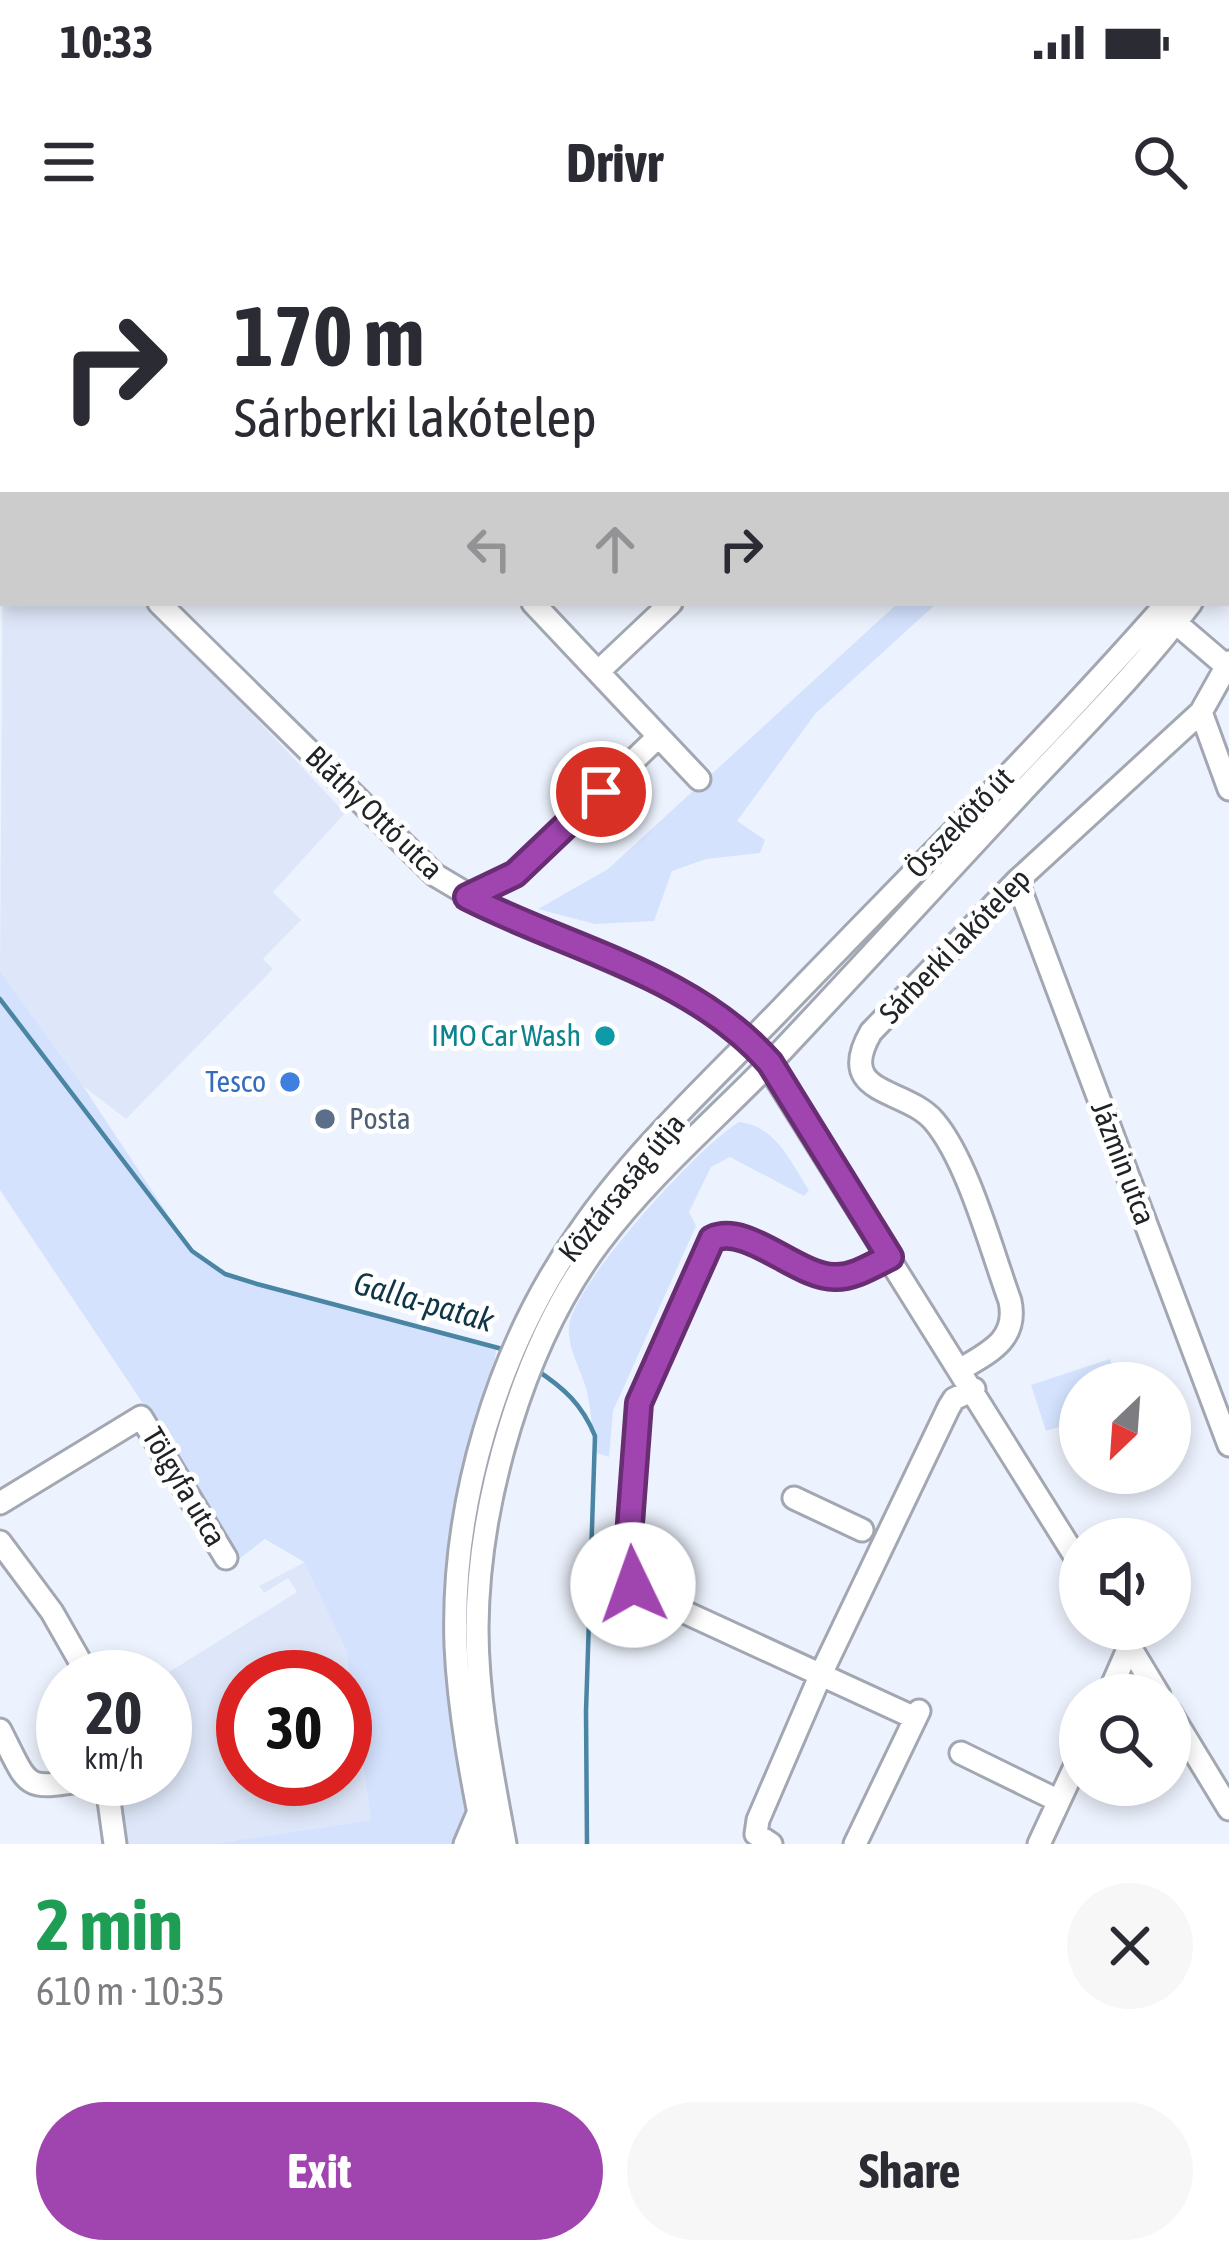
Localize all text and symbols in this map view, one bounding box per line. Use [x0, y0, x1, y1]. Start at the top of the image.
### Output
text: 10:33 [60, 16, 154, 68]
icon: menu [36, 129, 102, 195]
icon: search [1127, 129, 1193, 195]
text: Drivr [566, 132, 663, 193]
icon: right [36, 288, 192, 444]
text: 170 m [234, 288, 424, 384]
text: Sárberki lakótelep [234, 387, 597, 448]
icon: left [456, 516, 522, 582]
icon: ahead [582, 516, 648, 582]
icon: right [708, 516, 774, 582]
street label: Bláthy Ottó utca [299, 739, 450, 886]
pin [550, 741, 652, 843]
icon: arrive [568, 759, 634, 825]
street label: Összekötő út [899, 760, 1020, 884]
street label: Sárberki lakótelep [872, 861, 1036, 1030]
place label: IMO Car Wash [431, 1018, 581, 1052]
marker: IMO Car Wash [592, 1023, 618, 1049]
place label: Tesco [205, 1064, 266, 1098]
marker: Tesco [277, 1069, 303, 1095]
street label: Jázmin utca [1085, 1096, 1163, 1229]
place label: Posta [349, 1101, 411, 1135]
marker: Posta [312, 1106, 338, 1132]
street label: Köztársaság útja [551, 1107, 691, 1268]
water label: Galla-patak [350, 1263, 499, 1339]
north arrow [1059, 1362, 1191, 1494]
map controls [1059, 1362, 1191, 1806]
street label: Tölgyfa utca [136, 1421, 234, 1552]
button: sound [1059, 1518, 1191, 1650]
position arrow [570, 1522, 696, 1648]
speed limit sign: 30 [216, 1650, 372, 1806]
button: search [1059, 1674, 1191, 1806]
text: 20 [86, 1678, 142, 1747]
text: km/h [84, 1741, 144, 1775]
text: 2 min [36, 1883, 183, 1965]
button: close [1067, 1883, 1193, 2009]
text: 610 m · 10:35 [36, 1969, 225, 2013]
button: Exit [36, 2102, 603, 2240]
button: Share [627, 2102, 1193, 2240]

